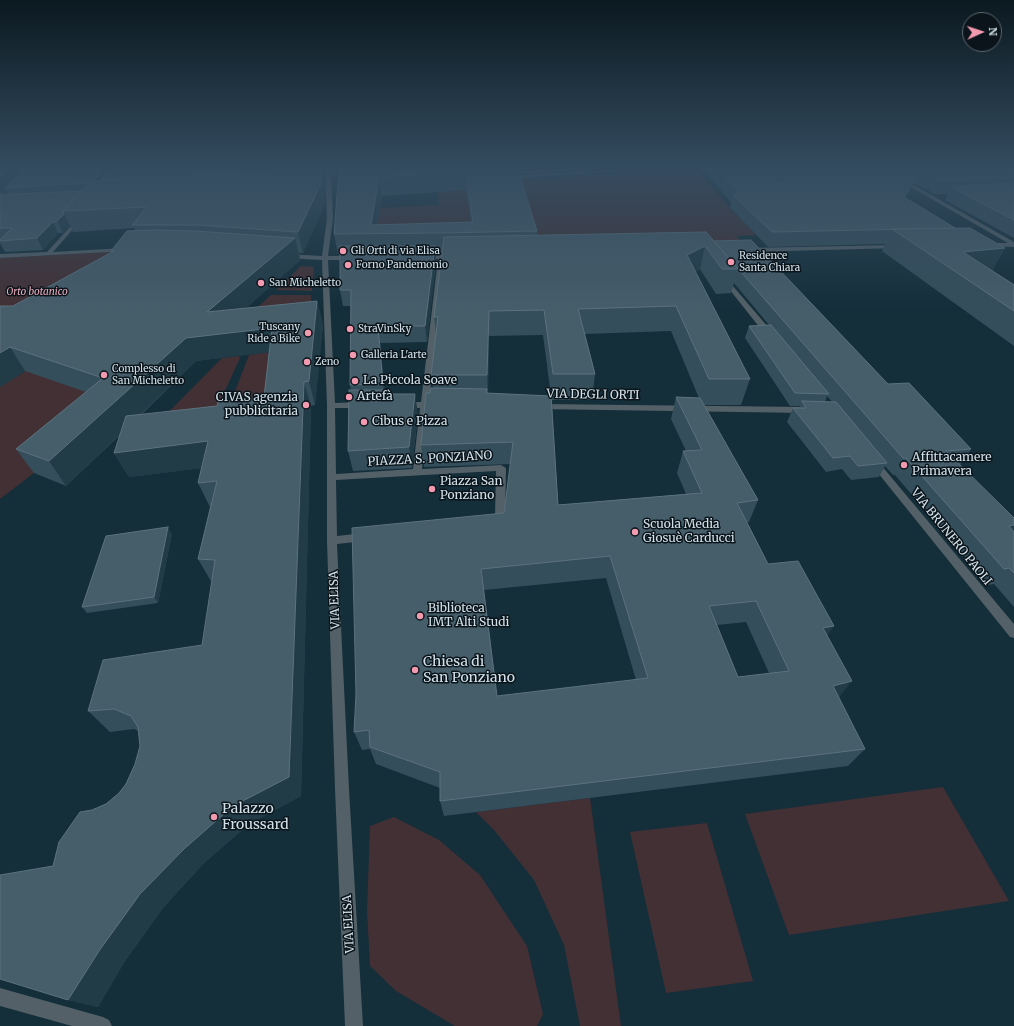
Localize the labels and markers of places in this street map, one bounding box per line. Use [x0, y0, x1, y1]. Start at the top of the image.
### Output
place label: Gli Orti di via Elisa [351, 245, 440, 257]
marker: Gli Orti di via Elisa [338, 246, 348, 256]
place label: Residence Santa Chiara [739, 250, 800, 274]
marker: Residence Santa Chiara [726, 257, 736, 267]
place label: Forno Pandemonio [356, 259, 448, 271]
marker: Forno Pandemonio [343, 260, 353, 270]
place label: San Micheletto [269, 277, 341, 289]
marker: San Micheletto [256, 278, 266, 288]
place label: Tuscany Ride a Bike [247, 321, 300, 344]
place label: StraVinSky [358, 323, 411, 335]
marker: StraVinSky [345, 324, 355, 334]
marker: Tuscany Ride a Bike [303, 328, 313, 338]
place label: Galleria L'arte [361, 349, 426, 361]
marker: Galleria L'arte [348, 350, 358, 360]
place label: Zeno [315, 356, 339, 368]
marker: Zeno [302, 357, 312, 367]
place label: Complesso di San Micheletto [112, 363, 184, 386]
marker: Complesso di San Micheletto [99, 370, 109, 380]
place label: La Piccola Soave [363, 374, 457, 388]
marker: La Piccola Soave [350, 376, 360, 386]
place label: Artefà [357, 390, 393, 404]
place label: CIVAS agenzia pubblicitaria [216, 391, 298, 419]
marker: Artefà [344, 392, 354, 402]
marker: CIVAS agenzia pubblicitaria [301, 400, 311, 410]
place label: Cibus e Pizza [372, 415, 447, 429]
marker: Cibus e Pizza [359, 417, 369, 427]
place label: Affittacamere Primavera [912, 451, 992, 479]
marker: Affittacamere Primavera [899, 460, 909, 470]
place label: Piazza San Ponziano [440, 475, 502, 503]
marker: Piazza San Ponziano [427, 484, 437, 494]
place label: Scuola Media Giosuè Carducci [643, 518, 735, 546]
marker: Scuola Media Giosuè Carducci [630, 527, 640, 537]
place label: Biblioteca IMT Alti Studi [428, 602, 509, 630]
marker: Biblioteca IMT Alti Studi [415, 611, 425, 621]
place label: Chiesa di San Ponziano [423, 654, 515, 686]
marker: Chiesa di San Ponziano [410, 665, 420, 675]
place label: Palazzo Froussard [222, 801, 289, 834]
marker: Palazzo Froussard [209, 812, 219, 822]

